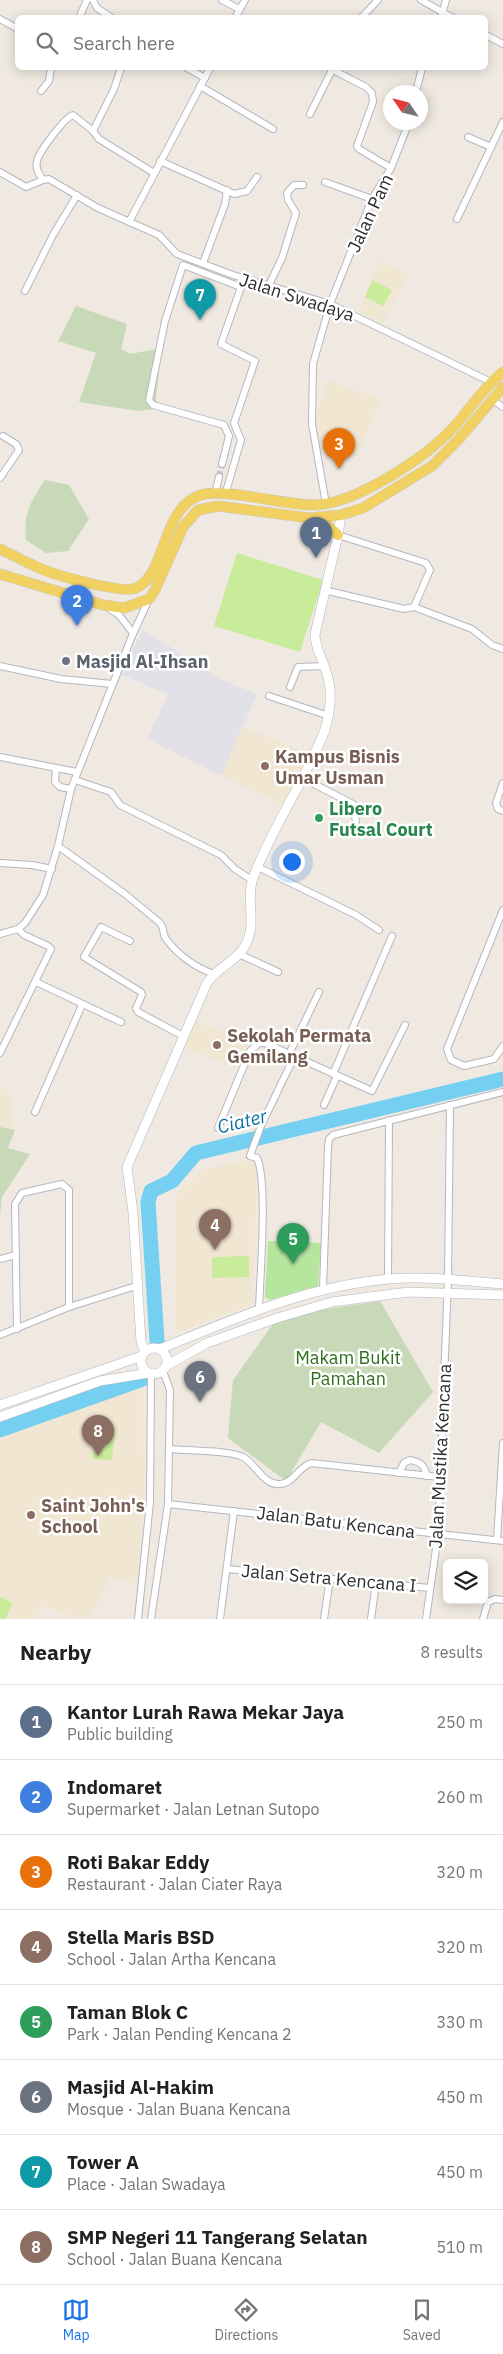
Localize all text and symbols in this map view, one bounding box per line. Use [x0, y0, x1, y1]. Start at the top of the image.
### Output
search box [15, 15, 488, 70]
icon: search [33, 29, 61, 57]
text: Search here [73, 31, 175, 55]
north arrow [383, 85, 428, 130]
street label: Jalan Pam [342, 170, 398, 256]
street label: Jalan Swadaya [236, 268, 358, 327]
pin: 7 [184, 279, 216, 320]
pin: 3 [323, 428, 355, 469]
pin: 1 [300, 517, 332, 558]
pin: 2 [61, 585, 93, 626]
place label: Masjid Al-Ihsan [76, 650, 208, 673]
marker: Masjid Al-Ihsan [60, 655, 72, 667]
place label: Kampus Bisnis Umar Usman [275, 745, 400, 789]
marker: Kampus Bisnis Umar Usman [259, 760, 271, 772]
place label: Libero Futsal Court [329, 797, 433, 841]
marker: Libero Futsal Court [313, 812, 325, 824]
your location [279, 849, 305, 875]
place label: Sekolah Permata Gemilang [227, 1024, 371, 1068]
marker: Sekolah Permata Gemilang [211, 1039, 223, 1051]
water label: Ciater [215, 1103, 270, 1139]
pin: 4 [199, 1209, 231, 1250]
pin: 5 [277, 1223, 309, 1264]
park label: Makam Bukit Pamahan [295, 1346, 401, 1390]
pin: 6 [184, 1361, 216, 1402]
street label: Jalan Mustika Kencana [424, 1363, 456, 1549]
pin: 8 [82, 1415, 114, 1456]
place label: Saint John's School [41, 1494, 145, 1538]
street label: Jalan Batu Kencana [255, 1501, 417, 1543]
marker: Saint John's School [25, 1509, 37, 1521]
street label: Jalan Setra Kencana I [240, 1559, 418, 1597]
map controls [443, 1559, 488, 1604]
button: layers [443, 1559, 488, 1604]
text: Nearby [20, 1638, 91, 1666]
text: 8 results [420, 1642, 483, 1662]
text: Kantor Lurah Rawa Mekar Jaya [67, 1700, 344, 1724]
text: 1 [31, 1712, 41, 1732]
text: 250 m [436, 1712, 483, 1732]
text: Public building [67, 1724, 173, 1744]
text: Indomaret [67, 1775, 162, 1799]
text: 2 [31, 1787, 41, 1807]
text: 260 m [436, 1787, 483, 1807]
text: Supermarket · Jalan Letnan Sutopo [67, 1799, 319, 1819]
text: Roti Bakar Eddy [67, 1850, 209, 1874]
text: 3 [31, 1862, 41, 1882]
text: 320 m [436, 1862, 483, 1882]
text: Restaurant · Jalan Ciater Raya [67, 1874, 282, 1894]
text: Stella Maris BSD [67, 1925, 215, 1949]
text: 4 [31, 1937, 41, 1957]
text: 320 m [436, 1937, 483, 1957]
text: School · Jalan Artha Kencana [67, 1949, 276, 1969]
text: Taman Blok C [67, 2000, 188, 2024]
text: 5 [31, 2012, 41, 2032]
text: 330 m [436, 2012, 483, 2032]
text: Park · Jalan Pending Kencana 2 [67, 2024, 292, 2044]
text: Masjid Al-Hakim [67, 2075, 214, 2099]
text: 6 [31, 2087, 41, 2107]
text: 450 m [436, 2087, 483, 2107]
text: Mosque · Jalan Buana Kencana [67, 2099, 290, 2119]
text: Tower A [67, 2150, 139, 2174]
text: 7 [31, 2162, 41, 2182]
text: 450 m [436, 2162, 483, 2182]
text: Place · Jalan Swadaya [67, 2174, 226, 2194]
text: SMP Negeri 11 Tangerang Selatan [67, 2225, 368, 2249]
text: 8 [31, 2237, 41, 2257]
text: 510 m [436, 2237, 483, 2257]
text: School · Jalan Buana Kencana [67, 2249, 282, 2269]
tab: Map [62, 2296, 90, 2344]
tab: Directions [215, 2296, 278, 2344]
tab: Saved [403, 2296, 441, 2344]

